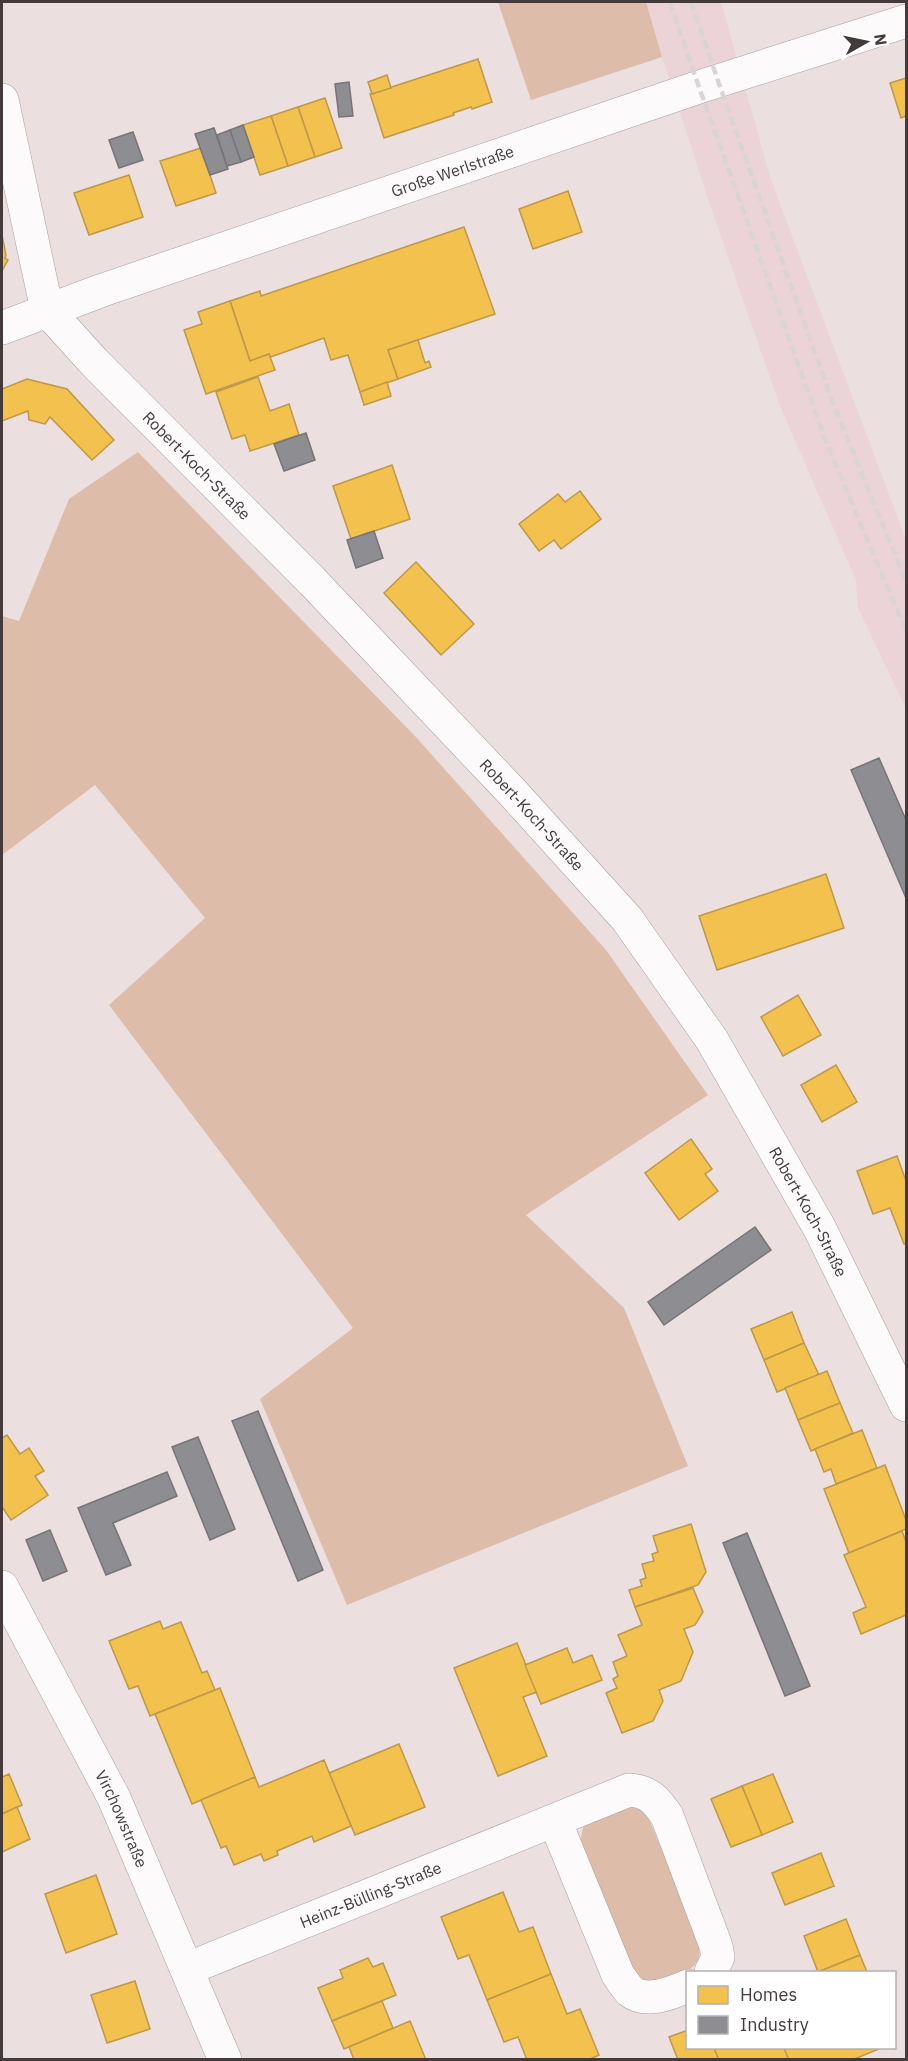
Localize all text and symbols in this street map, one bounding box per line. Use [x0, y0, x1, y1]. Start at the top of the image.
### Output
north arrow [836, 12, 896, 72]
text: N [870, 32, 892, 47]
street label: Große Werlstraße [388, 141, 517, 201]
street label: Robert-Koch-Straße [139, 407, 255, 524]
street label: Robert-Koch-Straße [476, 754, 588, 875]
street label: Robert-Koch-Straße [765, 1143, 852, 1280]
street label: Virchowstraße [91, 1767, 152, 1871]
street label: Heinz-Bülling-Straße [297, 1857, 444, 1932]
legend [686, 1971, 896, 2049]
text: Homes [740, 1983, 797, 2006]
text: Industry [740, 2013, 809, 2036]

